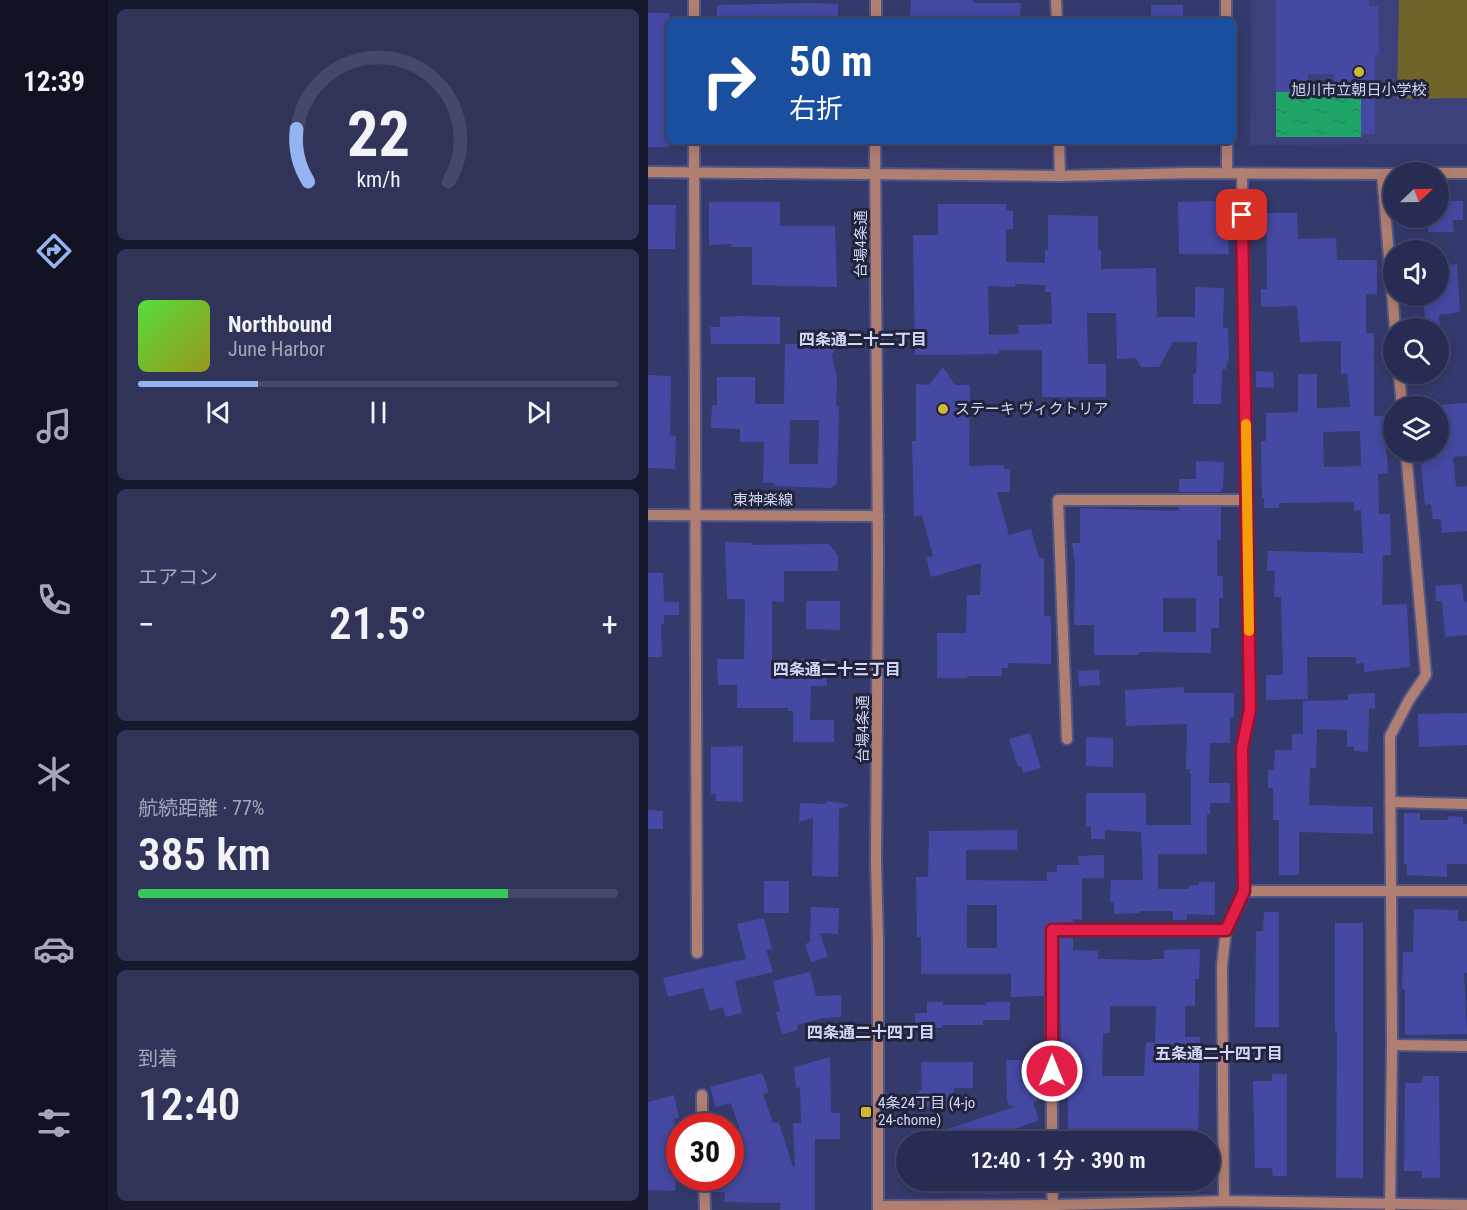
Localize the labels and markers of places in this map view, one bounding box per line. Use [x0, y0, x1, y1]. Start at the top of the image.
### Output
marker: 旭川市立朝日小学校 [1352, 65, 1366, 79]
place label: 旭川市立朝日小学校 [1291, 81, 1427, 99]
pin [1216, 189, 1267, 240]
place label: ステーキ ヴィクトリア [955, 400, 1108, 418]
marker: ステーキ ヴィクトリア [936, 402, 950, 416]
place label: 4条24丁目 (4-jo 24-chome) [878, 1094, 975, 1129]
marker: 4条24丁目 (4-jo 24-chome) [859, 1105, 873, 1119]

